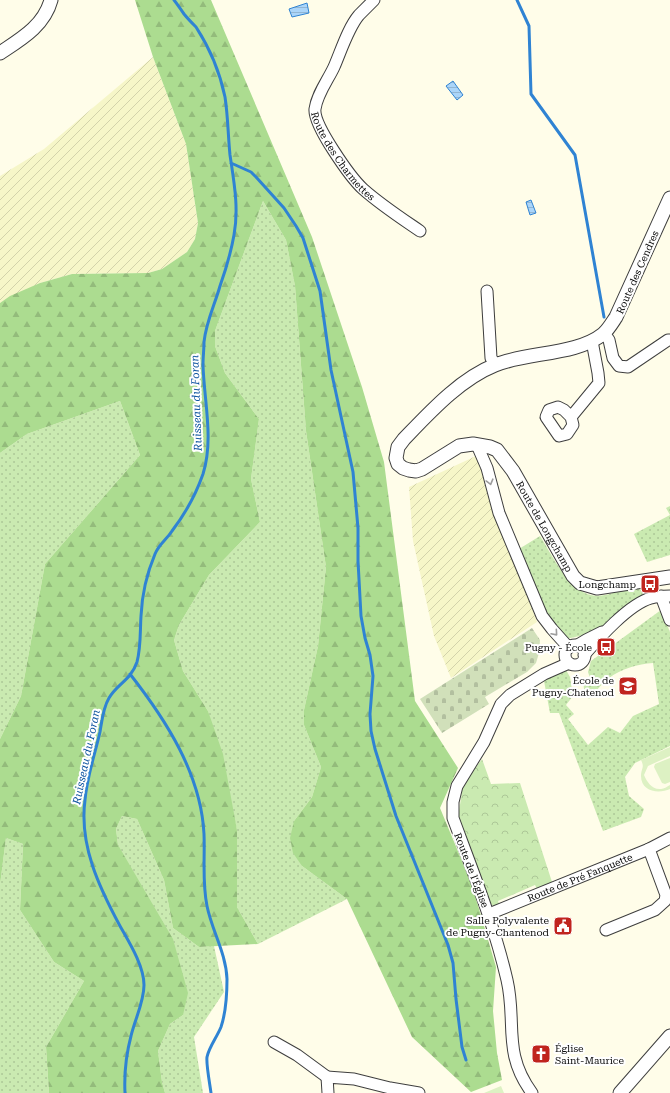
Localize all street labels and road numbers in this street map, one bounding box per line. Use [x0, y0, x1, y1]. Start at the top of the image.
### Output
street label: Route des Charmettes [309, 111, 377, 203]
street label: Route des Cendres [614, 229, 661, 315]
street label: Route de Longchamp [514, 479, 575, 574]
street label: Route de l'Église [452, 831, 491, 910]
street label: Route de Pré Fanquette [526, 851, 635, 904]

